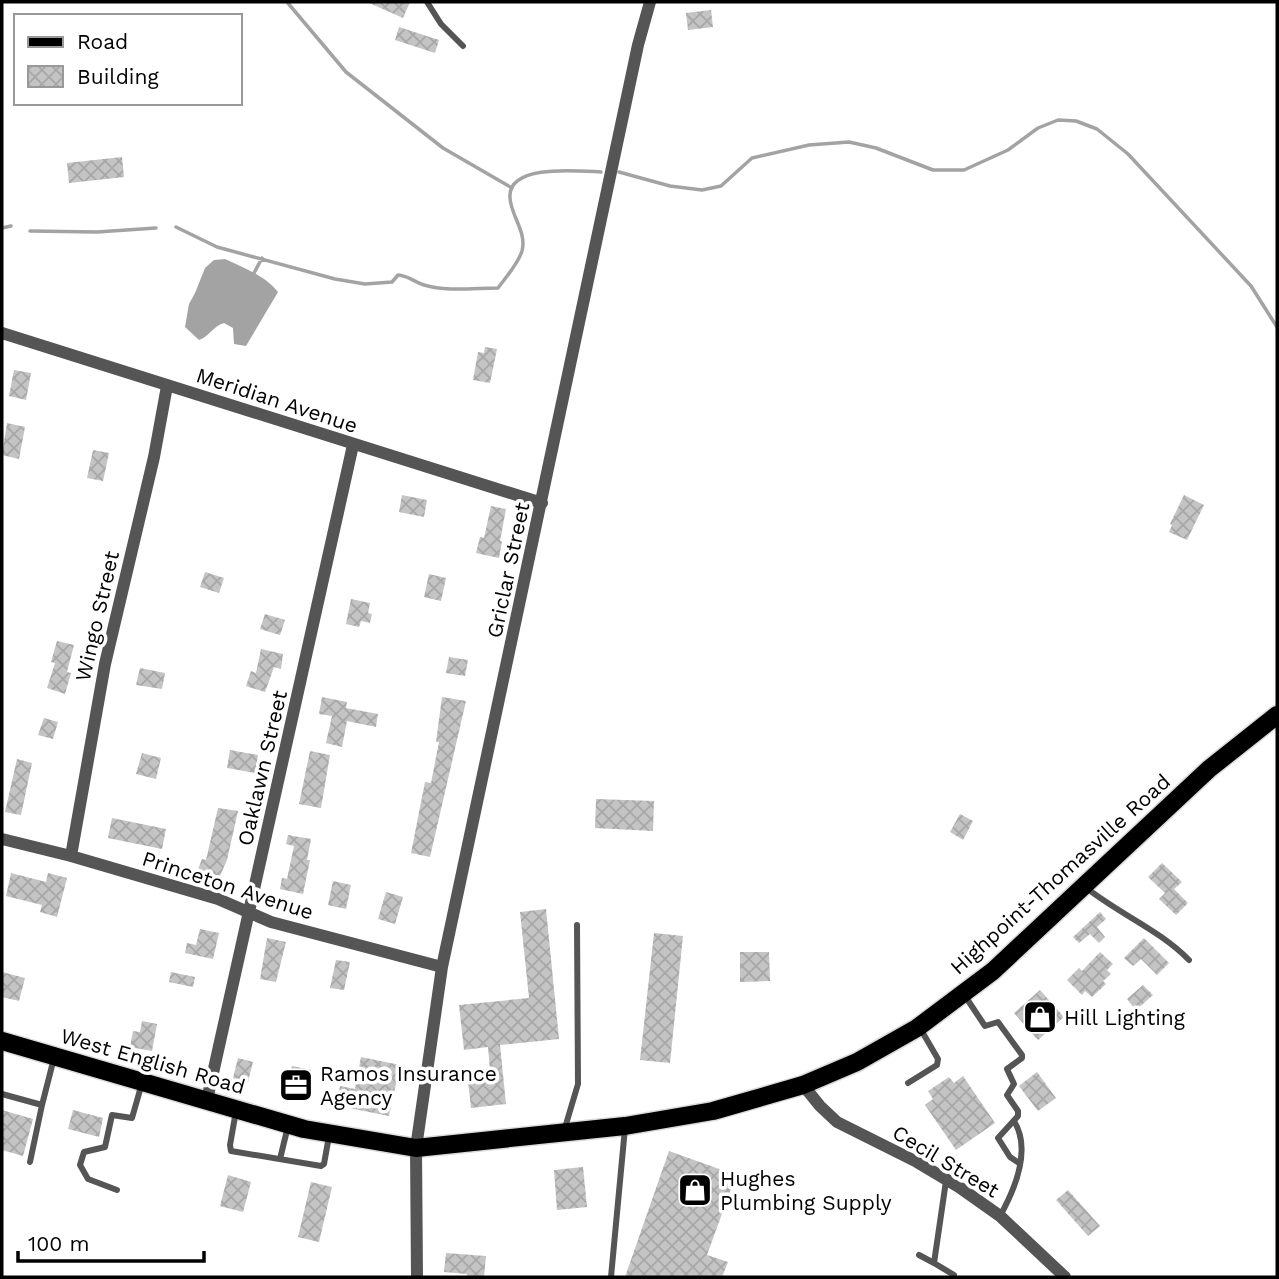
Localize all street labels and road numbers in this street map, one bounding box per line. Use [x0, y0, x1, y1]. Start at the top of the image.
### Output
street label: Meridian Avenue [193, 362, 361, 438]
street label: Griclar Street [481, 500, 535, 640]
street label: Wingo Street [70, 548, 124, 684]
street label: Oaklawn Street [232, 688, 292, 848]
street label: Highpoint-Thomasville Road [945, 769, 1175, 979]
street label: Princeton Avenue [139, 846, 317, 924]
street label: West English Road [58, 1023, 248, 1099]
street label: Cecil Street [888, 1119, 1004, 1203]

